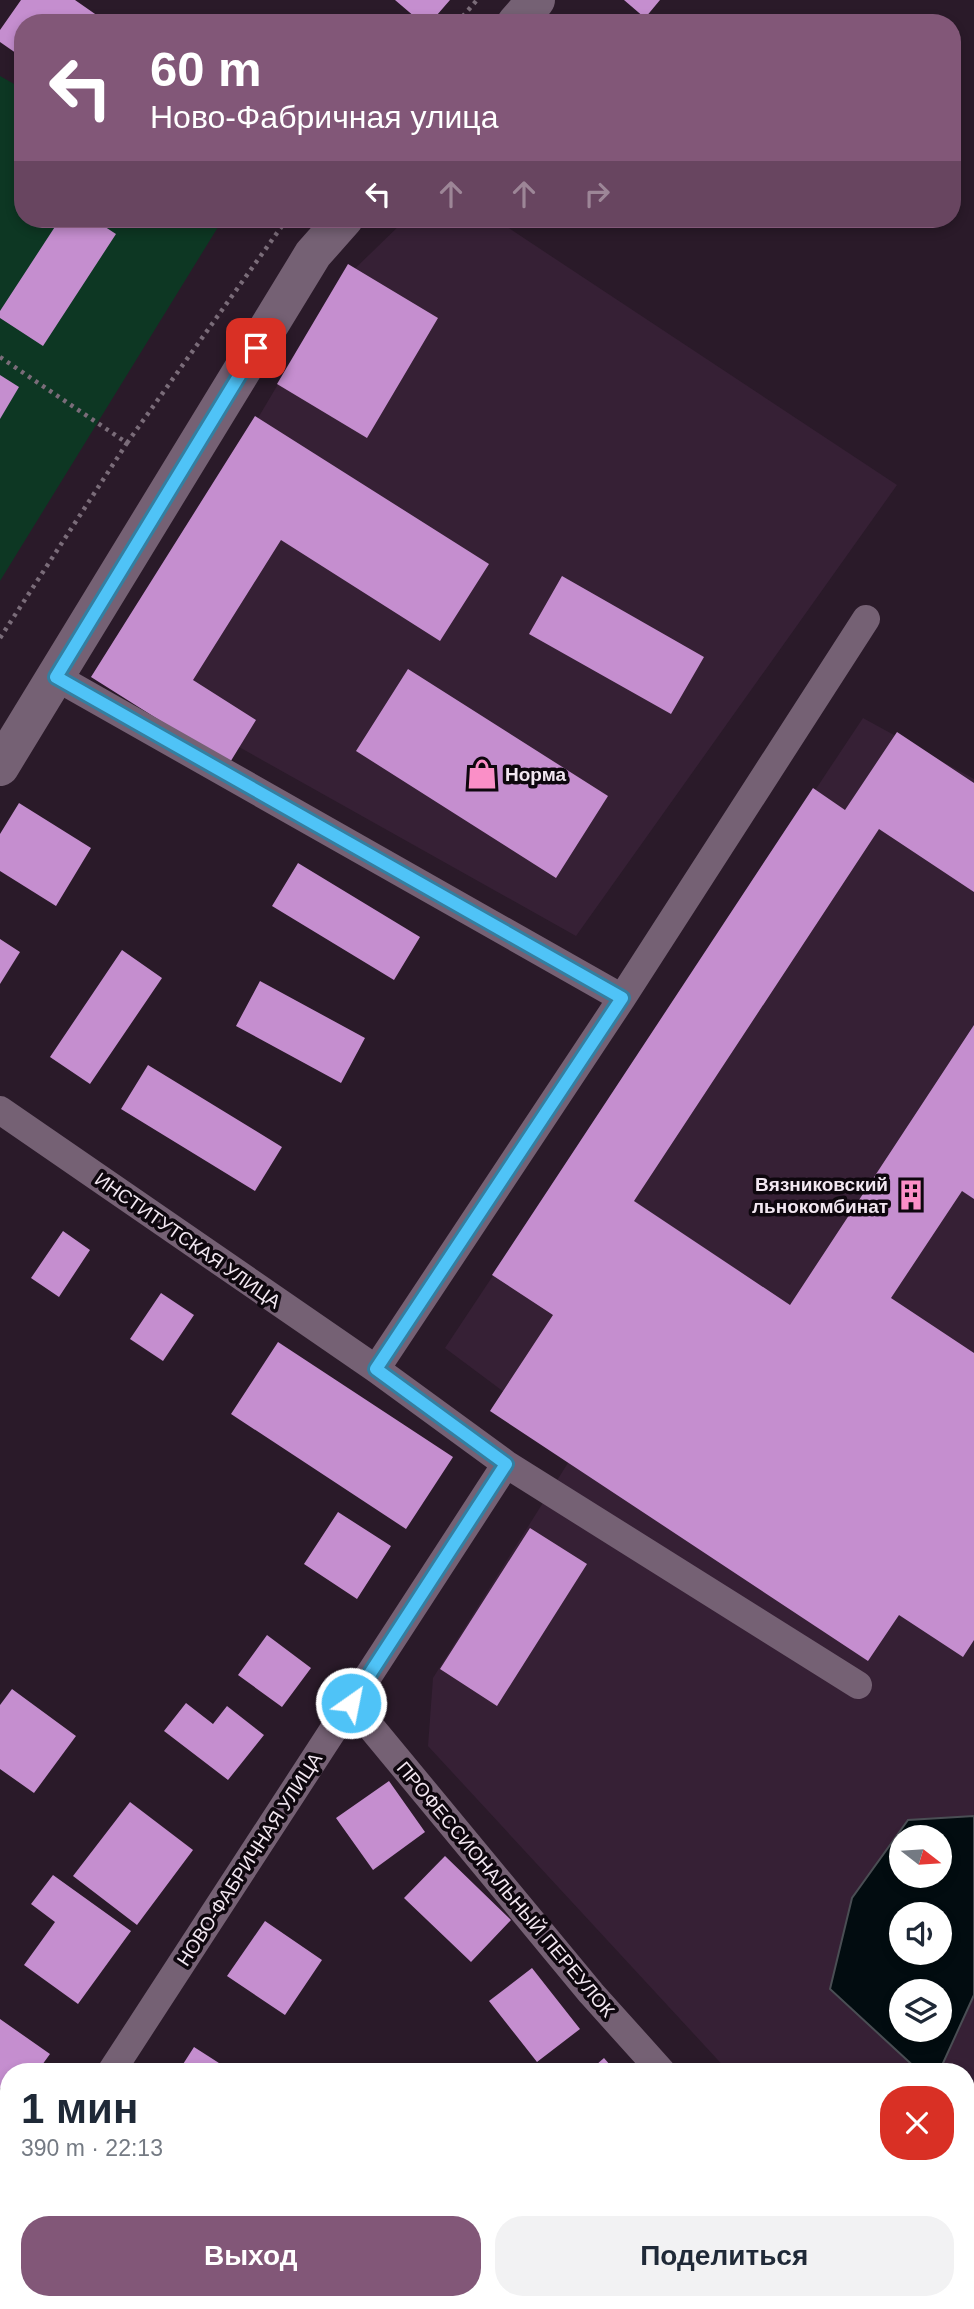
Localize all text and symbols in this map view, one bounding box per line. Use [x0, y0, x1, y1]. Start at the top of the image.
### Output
icon: left [35, 42, 126, 133]
text: 60 m [150, 42, 262, 96]
text: Ново-Фабричная улица [150, 99, 498, 135]
icon: left [359, 175, 397, 213]
icon: ahead [432, 175, 470, 213]
icon: ahead [505, 175, 543, 213]
icon: right [578, 175, 616, 213]
pin [226, 318, 286, 378]
icon: arrive [237, 329, 275, 367]
shop icon: Норма [465, 757, 499, 791]
place label: Норма [505, 764, 566, 785]
street label: ИНСТИТУТСКАЯ УЛИЦА [91, 1168, 285, 1313]
place label: Вязниковский льнокомбинат [752, 1174, 888, 1217]
building icon: Вязниковский льнокомбинат [894, 1178, 928, 1212]
position arrow [314, 1666, 388, 1740]
street label: НОВО-ФАБРИЧНАЯ УЛИЦА [173, 1749, 326, 1970]
street label: ПРОФЕССИОНАЛЬНЫЙ ПЕРЕУЛОК [393, 1758, 619, 2021]
north arrow [889, 1825, 952, 1888]
map controls [889, 1825, 952, 2042]
button: sound [889, 1902, 952, 1965]
button: layers [889, 1979, 952, 2042]
text: 1 мин [21, 2085, 138, 2132]
button: close [880, 2086, 954, 2160]
text: 390 m · 22:13 [21, 2135, 163, 2161]
button: Выход [21, 2216, 481, 2296]
button: Поделиться [495, 2216, 954, 2296]

